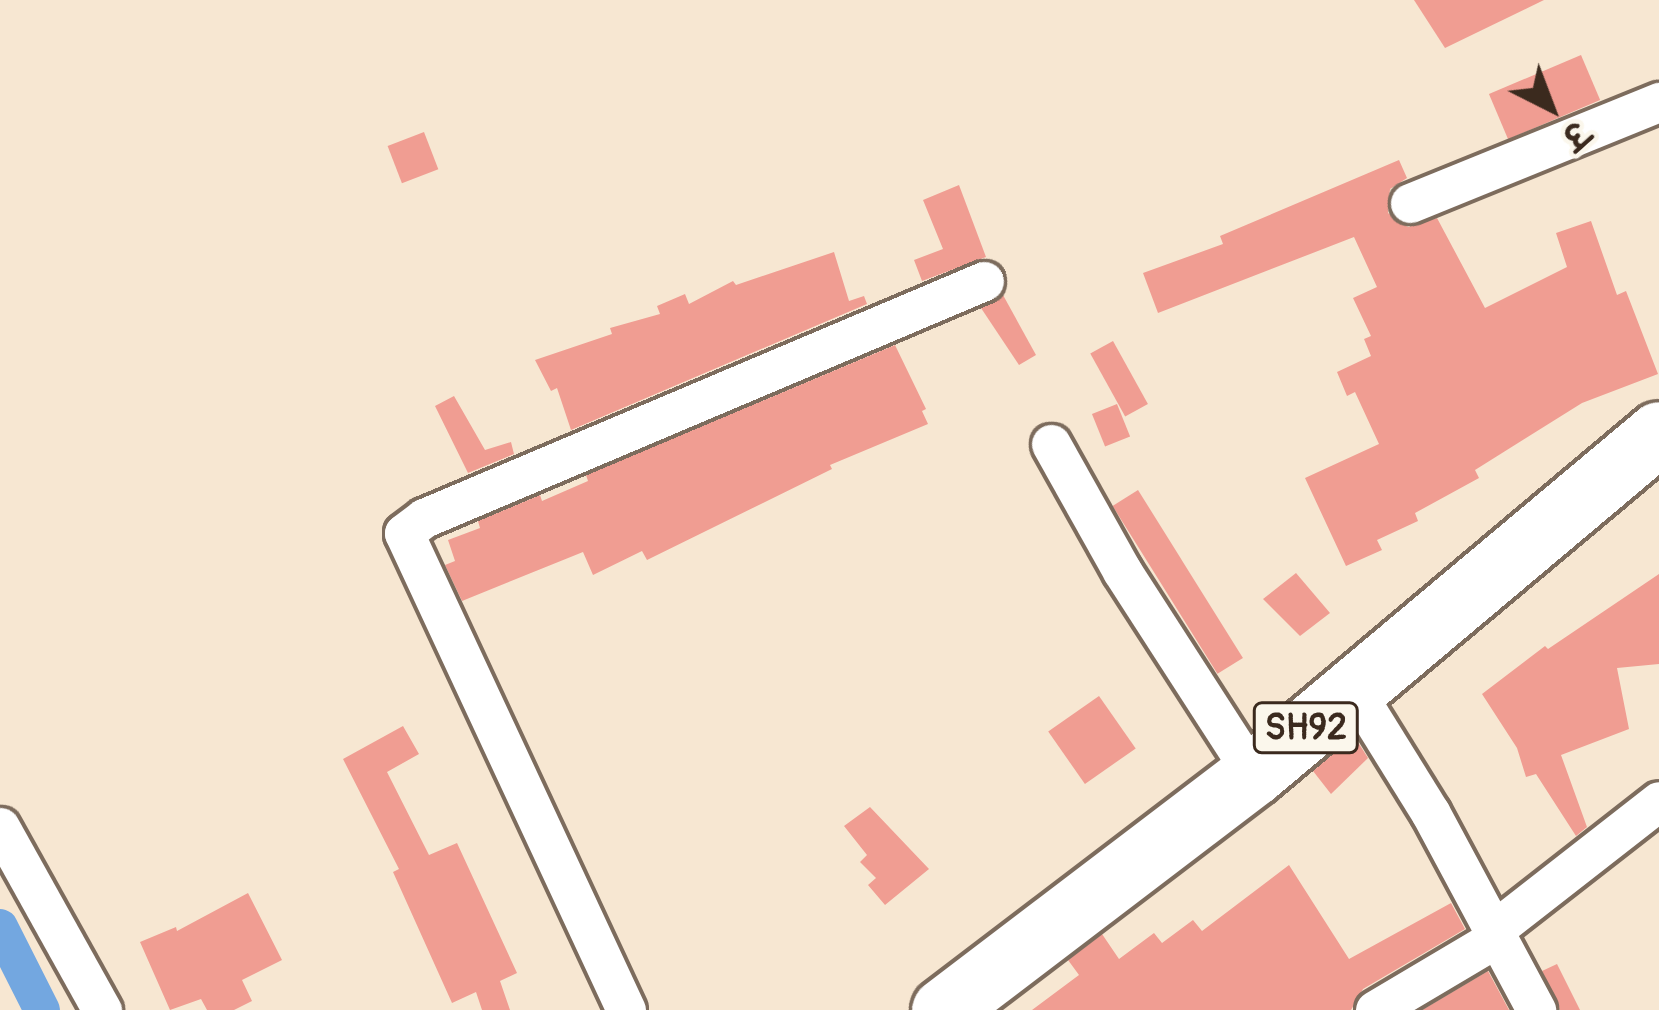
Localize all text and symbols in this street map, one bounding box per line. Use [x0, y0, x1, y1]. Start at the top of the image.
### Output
north arrow [1491, 48, 1611, 168]
text: उ [1554, 113, 1597, 158]
road number: SH92 [1252, 698, 1360, 758]

